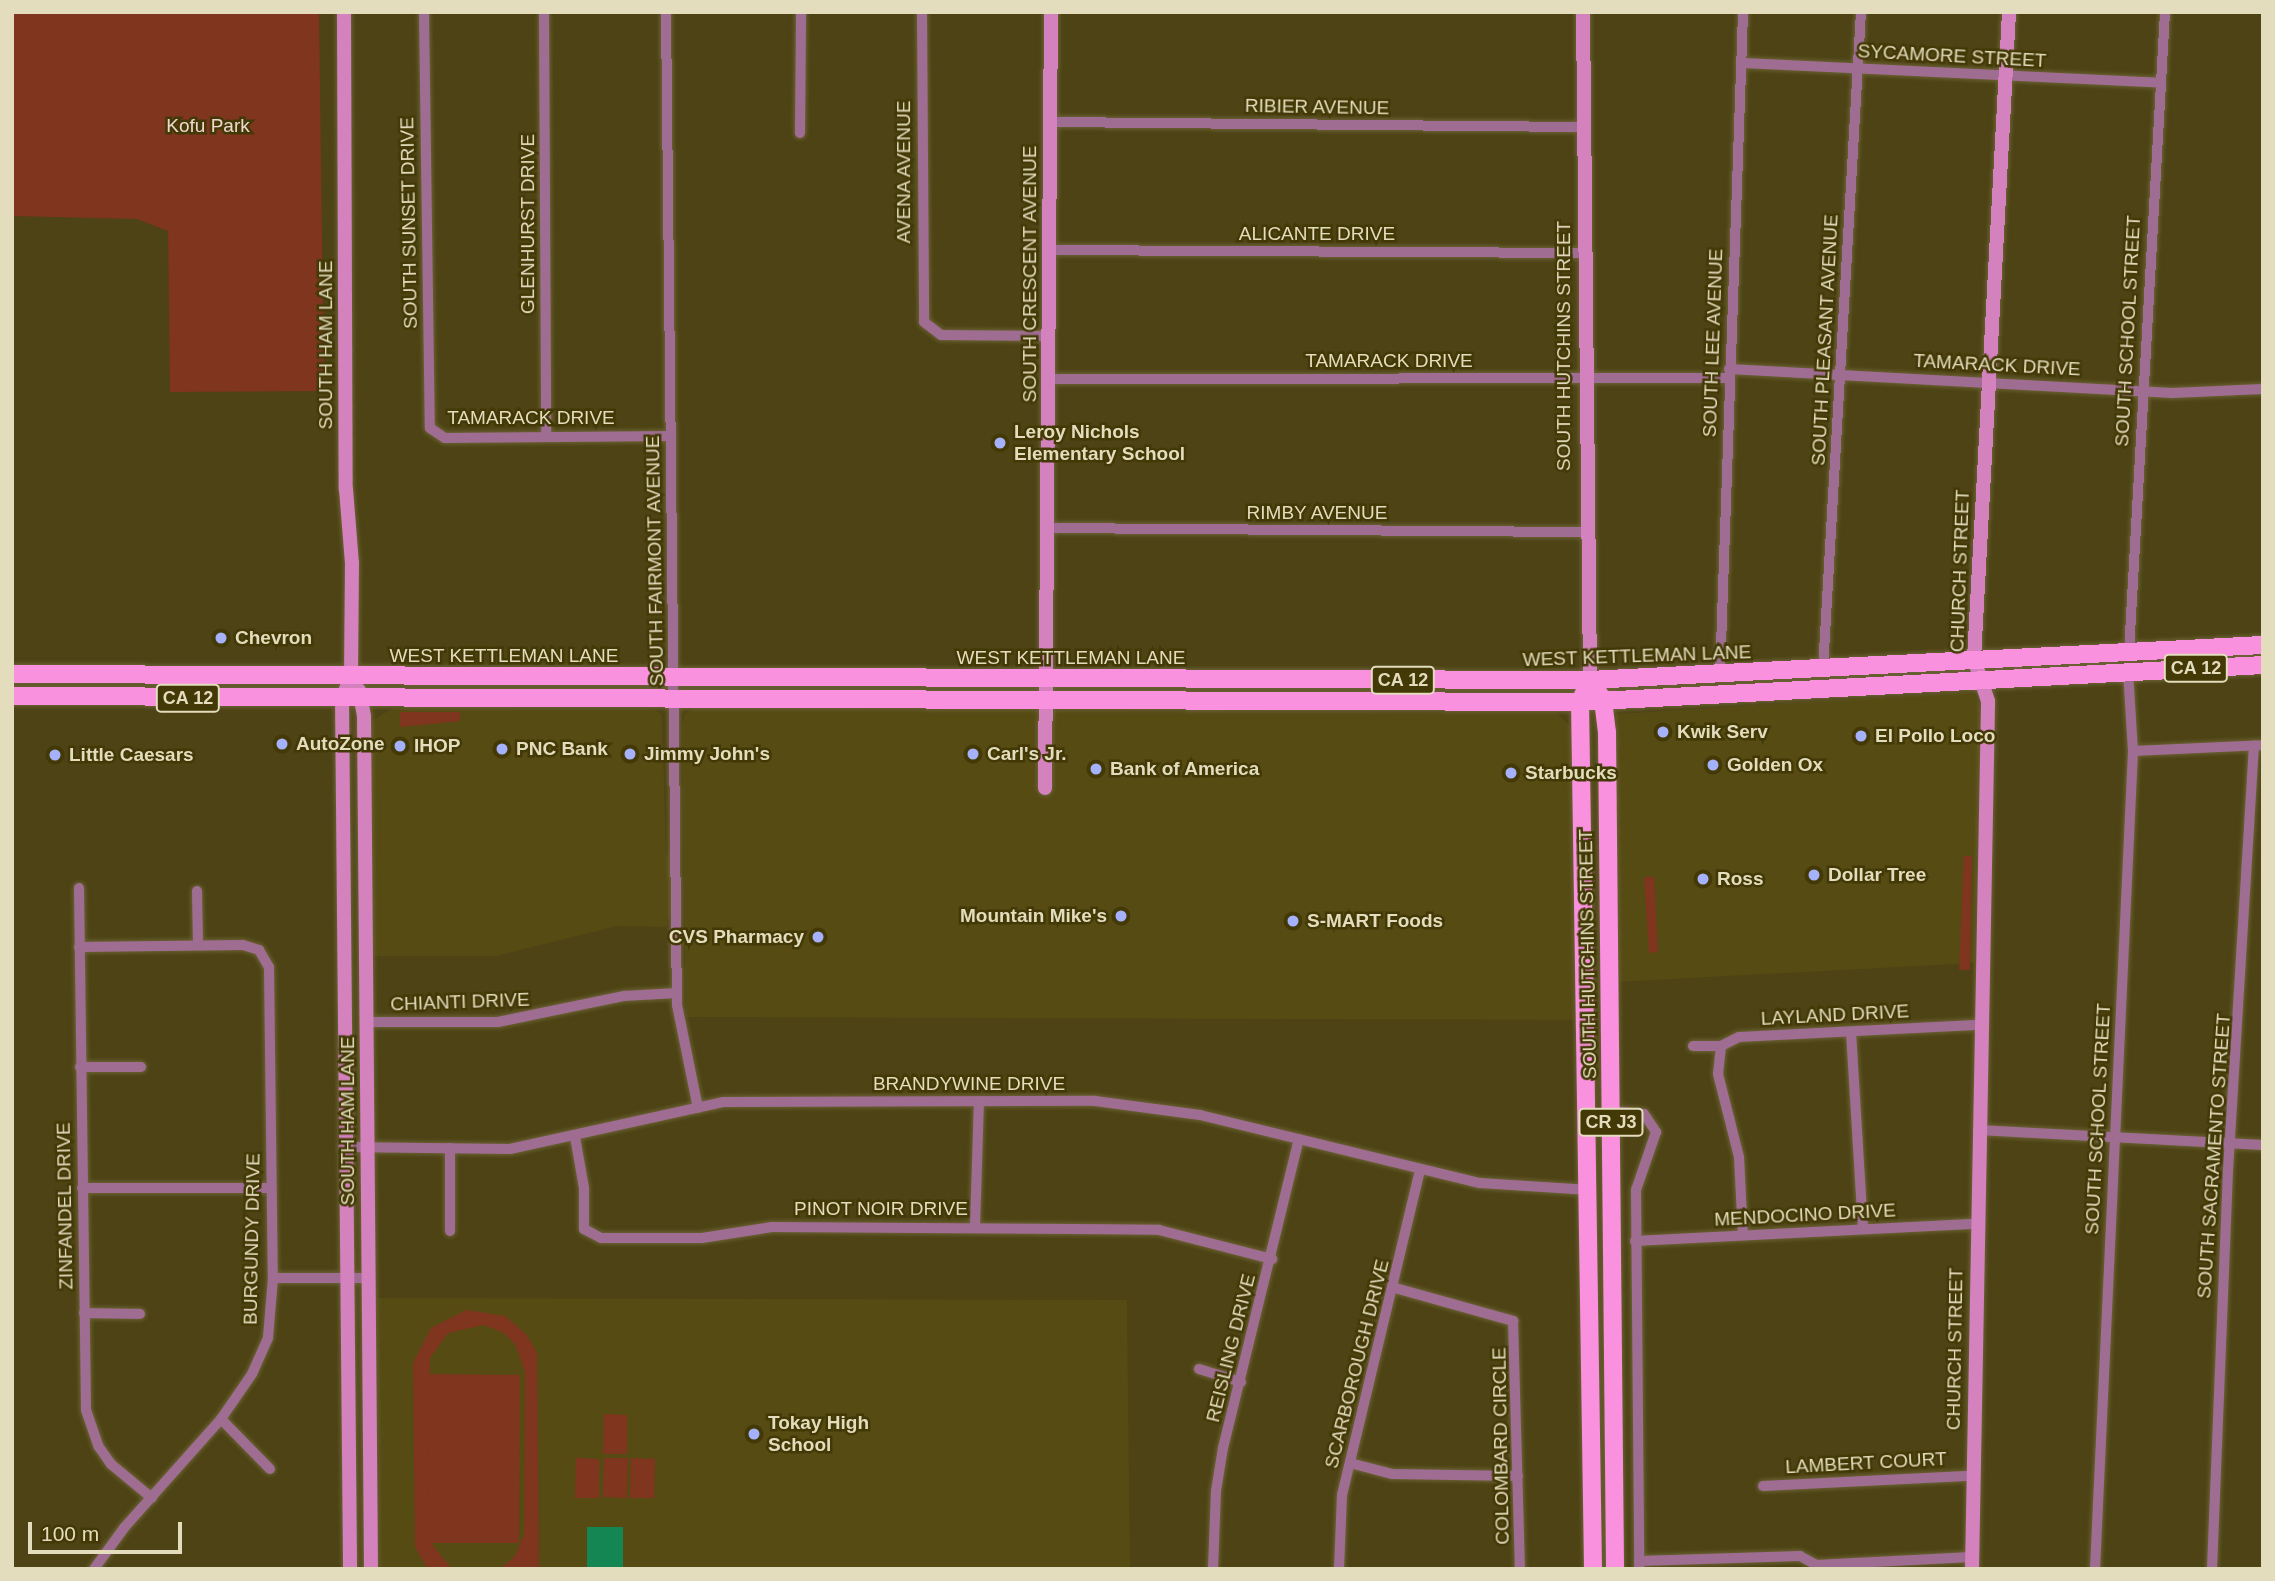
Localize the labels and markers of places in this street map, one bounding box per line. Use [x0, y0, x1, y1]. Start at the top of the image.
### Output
place label: Leroy Nichols Elementary School [1014, 421, 1185, 465]
marker: Leroy Nichols Elementary School [992, 435, 1008, 451]
place label: Chevron [235, 627, 312, 649]
marker: Chevron [213, 630, 229, 646]
place label: Kwik Serv [1677, 721, 1768, 743]
marker: Kwik Serv [1655, 724, 1671, 740]
place label: El Pollo Loco [1875, 725, 1995, 747]
marker: El Pollo Loco [1853, 728, 1869, 744]
place label: AutoZone [296, 733, 385, 755]
place label: IHOP [414, 735, 460, 757]
marker: AutoZone [274, 736, 290, 752]
marker: IHOP [392, 738, 408, 754]
place label: PNC Bank [516, 738, 608, 760]
marker: PNC Bank [494, 741, 510, 757]
place label: Jimmy John's [644, 743, 770, 765]
place label: Carl's Jr. [987, 743, 1067, 765]
place label: Little Caesars [69, 744, 194, 766]
marker: Jimmy John's [622, 746, 638, 762]
marker: Carl's Jr. [965, 746, 981, 762]
marker: Little Caesars [47, 747, 63, 763]
place label: Golden Ox [1727, 754, 1823, 776]
marker: Golden Ox [1705, 757, 1721, 773]
place label: Bank of America [1110, 758, 1260, 780]
marker: Bank of America [1088, 761, 1104, 777]
place label: Starbucks [1525, 762, 1617, 784]
marker: Starbucks [1503, 765, 1519, 781]
place label: Dollar Tree [1828, 864, 1926, 886]
marker: Dollar Tree [1806, 867, 1822, 883]
place label: Ross [1717, 868, 1763, 890]
marker: Ross [1695, 871, 1711, 887]
place label: Mountain Mike's [960, 905, 1107, 927]
marker: Mountain Mike's [1113, 908, 1129, 924]
place label: S-MART Foods [1307, 910, 1443, 932]
marker: S-MART Foods [1285, 913, 1301, 929]
place label: CVS Pharmacy [669, 926, 804, 948]
marker: CVS Pharmacy [810, 929, 826, 945]
place label: Tokay High School [768, 1412, 869, 1456]
marker: Tokay High School [746, 1426, 762, 1442]

